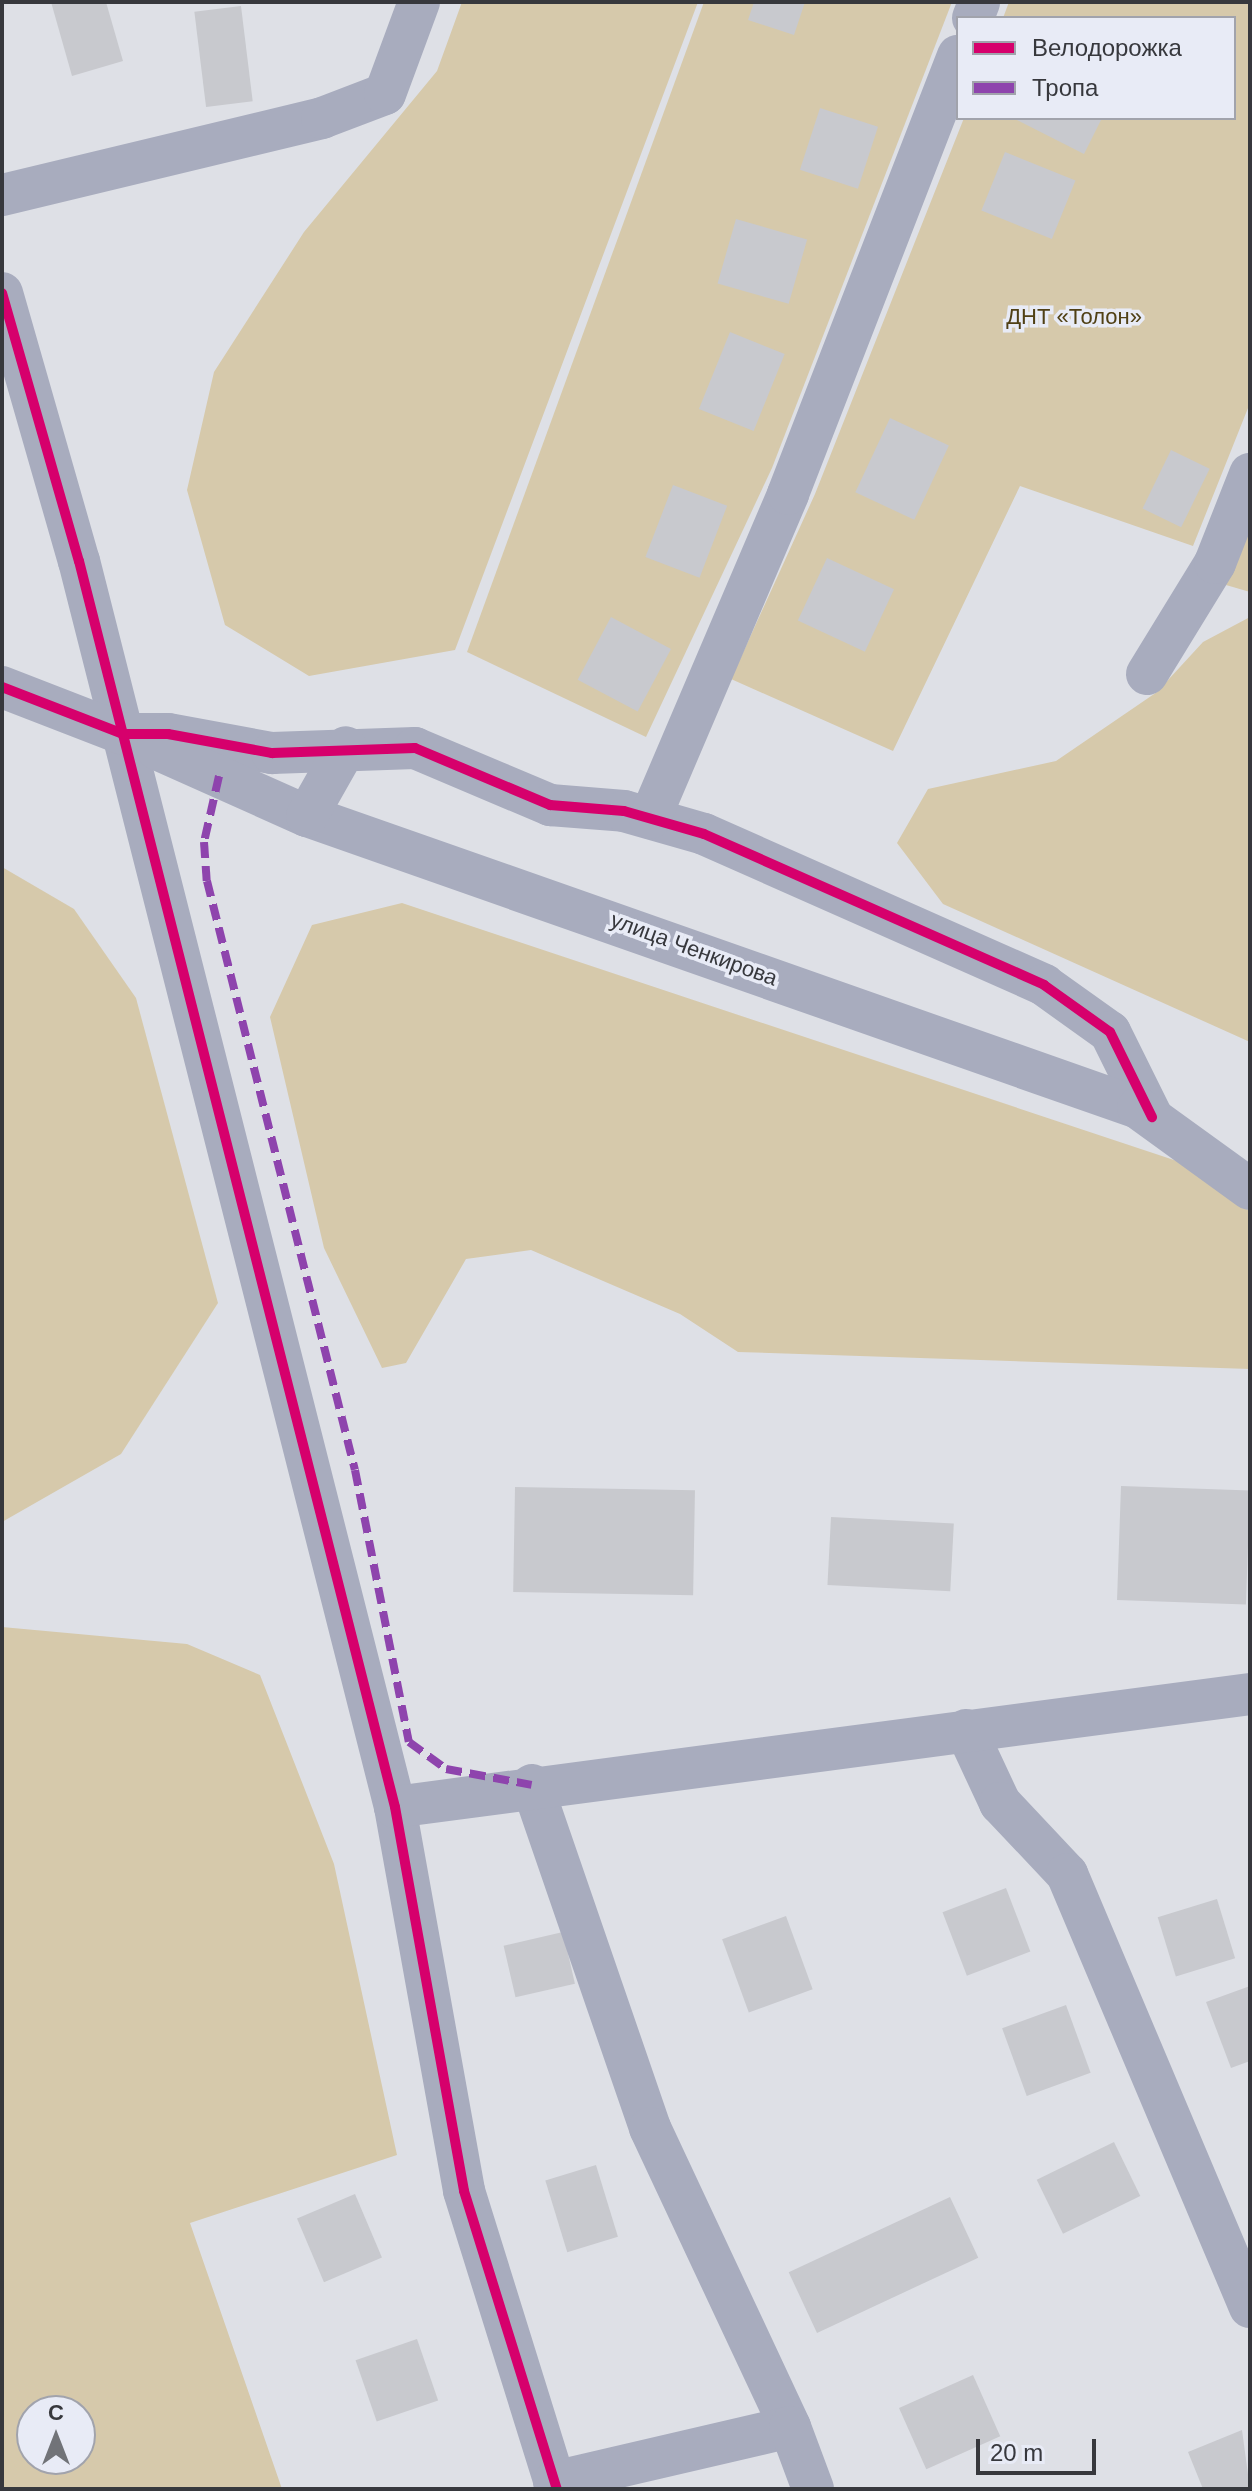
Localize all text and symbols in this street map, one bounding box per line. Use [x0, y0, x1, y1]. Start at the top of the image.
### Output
legend [956, 16, 1236, 120]
text: Велодорожка [1032, 34, 1182, 61]
text: Тропа [1032, 74, 1098, 101]
park label: ДНТ «Толон» [1006, 304, 1142, 330]
street label: улица Ченкирова [607, 907, 781, 991]
north arrow [16, 2395, 96, 2475]
text: С [48, 2400, 64, 2425]
scale bar [980, 2423, 1100, 2473]
text: 20 m [990, 2439, 1043, 2466]

